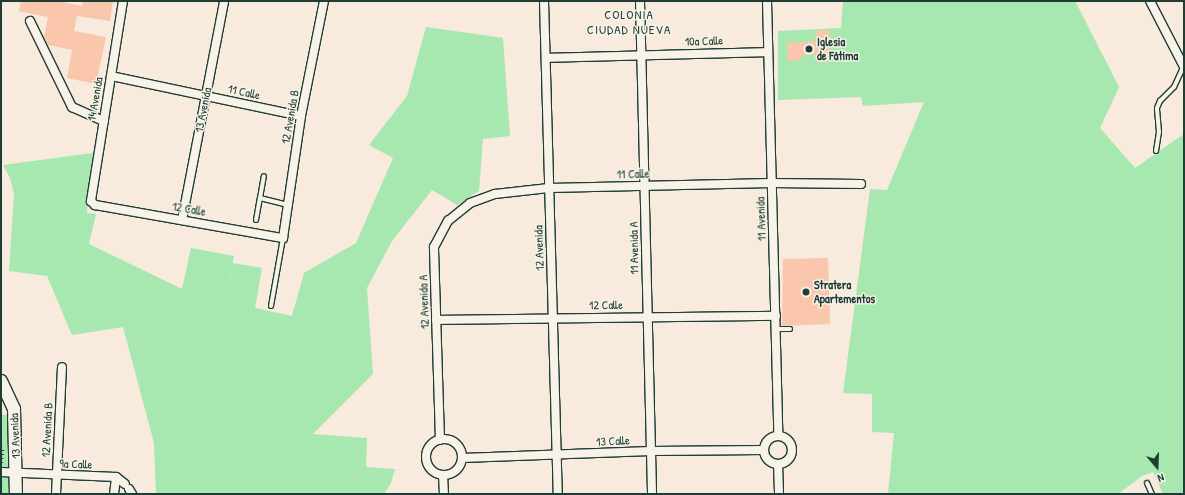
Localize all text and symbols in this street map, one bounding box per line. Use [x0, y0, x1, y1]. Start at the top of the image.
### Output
district label: COLONIA CIUDAD NUEVA [587, 7, 671, 38]
street label: 10a Calle [685, 33, 723, 49]
place label: Iglesia de Fátima [817, 35, 858, 63]
marker: Iglesia de Fátima [804, 44, 814, 54]
street label: 14 Avenida [84, 76, 106, 122]
street label: 11 Calle [227, 82, 261, 102]
street label: 13 Avenida [192, 86, 214, 134]
street label: 12 Avenida B [278, 89, 302, 145]
street label: 11 Calle [617, 167, 649, 181]
street label: 11 Avenida [753, 197, 769, 241]
street label: 12 Calle [171, 199, 207, 219]
street label: 11 Avenida A [626, 221, 642, 275]
street label: 12 Avenida [531, 225, 547, 271]
street label: 12 Avenida A [416, 275, 432, 329]
place label: Stratera Apartementos [814, 278, 875, 306]
marker: Stratera Apartementos [801, 287, 811, 297]
street label: 12 Calle [589, 298, 623, 312]
street label: 12 Avenida B [38, 402, 56, 458]
street label: 13 Avenida [7, 413, 23, 459]
street label: 13 Calle [596, 433, 630, 449]
north arrow [1137, 447, 1177, 487]
street label: 9a Calle [59, 456, 93, 472]
text: N [1156, 471, 1166, 486]

